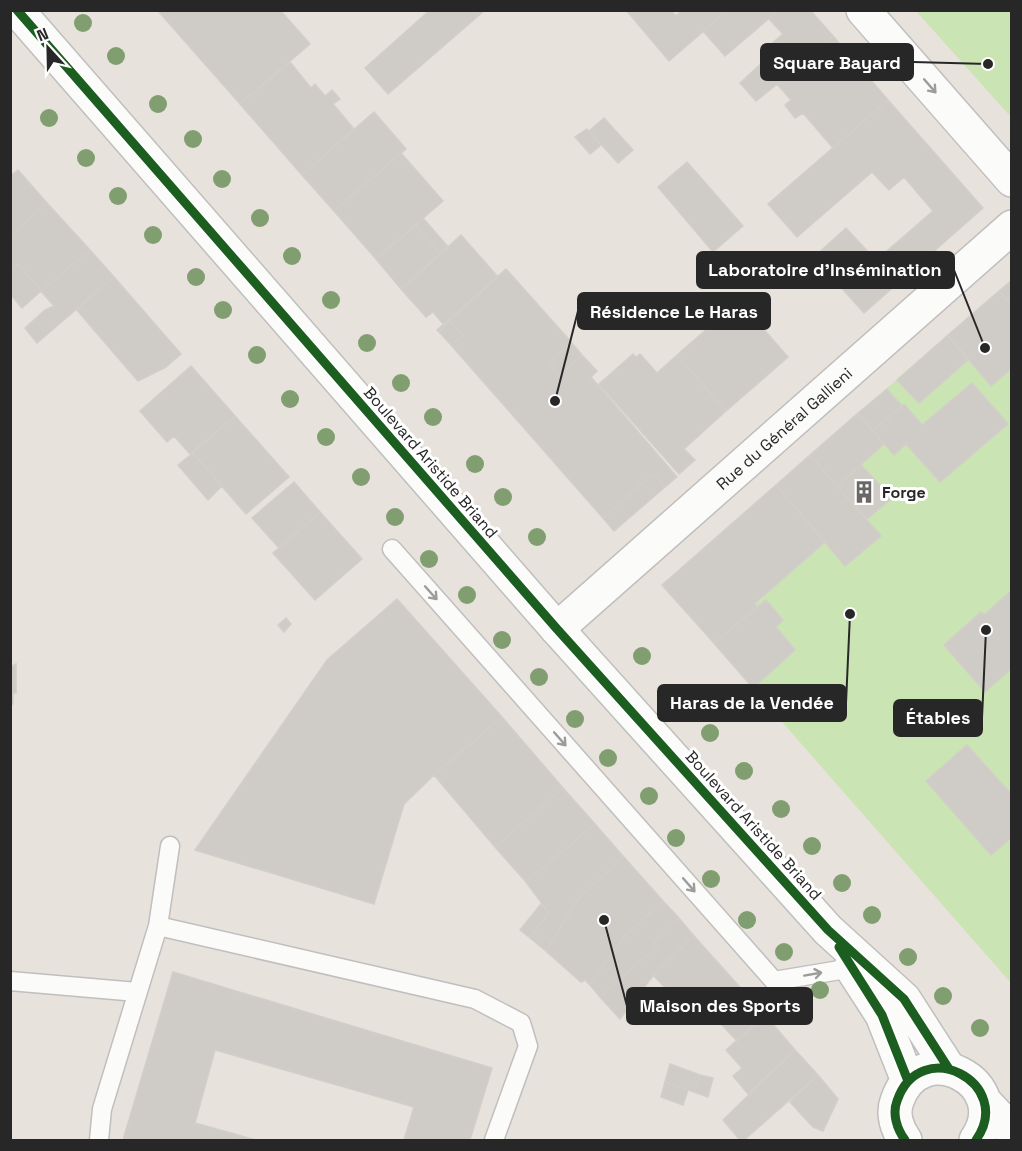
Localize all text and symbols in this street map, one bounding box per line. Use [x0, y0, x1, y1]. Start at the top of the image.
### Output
north arrow [18, 18, 78, 78]
text: N [34, 23, 51, 46]
callout: Square Bayard [761, 44, 913, 80]
text: Square Bayard [773, 51, 901, 74]
one-way arrow [923, 78, 936, 94]
callout: Laboratoire d'Insémination [697, 252, 954, 288]
text: Laboratoire d'Insémination [708, 258, 942, 281]
callout: Résidence Le Haras [578, 293, 770, 329]
text: Résidence Le Haras [590, 300, 758, 323]
street label: Rue du Général Gallieni [712, 363, 857, 495]
street label: Boulevard Aristide Briand [359, 382, 502, 542]
building icon: Forge [851, 479, 877, 505]
place label: Forge [882, 482, 926, 503]
one-way arrow [424, 585, 438, 600]
callout: Haras de la Vendée [658, 685, 846, 721]
text: Haras de la Vendée [670, 691, 834, 714]
callout: Étables [894, 700, 982, 736]
text: Étables [906, 706, 970, 729]
one-way arrow [553, 731, 567, 746]
street label: Boulevard Aristide Briand [681, 746, 826, 904]
one-way arrow [682, 877, 696, 892]
one-way arrow [803, 968, 823, 979]
callout: Maison des Sports [627, 988, 812, 1024]
text: Maison des Sports [639, 994, 801, 1017]

